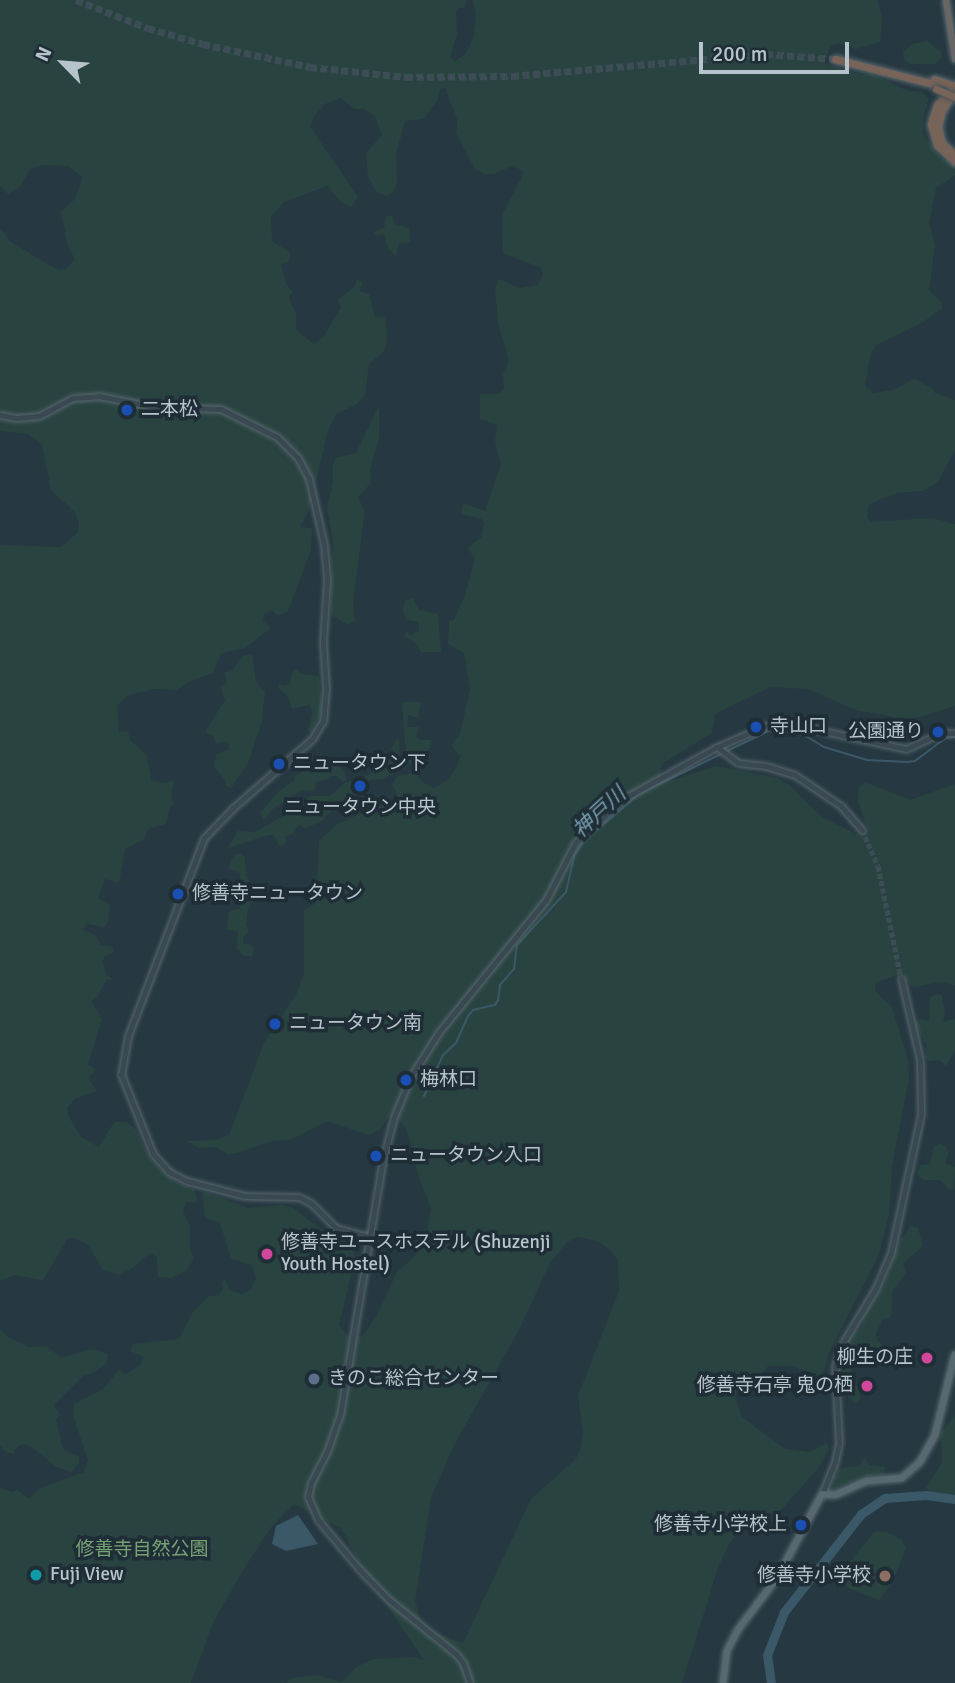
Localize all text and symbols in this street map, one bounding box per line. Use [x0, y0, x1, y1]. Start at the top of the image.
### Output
north arrow [28, 28, 98, 98]
scale bar [703, 28, 853, 72]
text: 200 m [712, 41, 767, 67]
text: N [30, 43, 58, 65]
place label: 二本松 [141, 399, 198, 421]
marker: 二本松 [119, 402, 135, 418]
place label: 寺山口 [770, 716, 827, 738]
marker: 寺山口 [748, 719, 764, 735]
place label: 公園通り [848, 721, 924, 743]
marker: 公園通り [930, 724, 946, 740]
place label: ニュータウン下 [293, 753, 426, 775]
marker: ニュータウン下 [271, 756, 287, 772]
marker: ニュータウン中央 [352, 778, 368, 794]
water label: 神戸川 [567, 781, 631, 843]
place label: ニュータウン中央 [284, 797, 436, 819]
place label: 修善寺ニュータウン [192, 883, 363, 905]
marker: 修善寺ニュータウン [170, 886, 186, 902]
place label: ニュータウン南 [289, 1013, 422, 1035]
marker: ニュータウン南 [267, 1016, 283, 1032]
place label: 梅林口 [420, 1069, 477, 1091]
marker: 梅林口 [398, 1072, 414, 1088]
place label: ニュータウン入口 [390, 1145, 542, 1167]
marker: ニュータウン入口 [368, 1148, 384, 1164]
place label: 修善寺ユースホステル (Shuzenji Youth Hostel) [281, 1232, 551, 1276]
marker: 修善寺ユースホステル (Shuzenji Youth Hostel) [259, 1246, 275, 1262]
place label: 柳生の庄 [837, 1347, 913, 1369]
marker: 柳生の庄 [919, 1350, 935, 1366]
place label: きのこ総合センター [328, 1368, 499, 1390]
marker: きのこ総合センター [306, 1371, 322, 1387]
place label: 修善寺石亭 鬼の栖 [697, 1375, 853, 1397]
marker: 修善寺石亭 鬼の栖 [859, 1378, 875, 1394]
place label: 修善寺小学校上 [654, 1514, 787, 1536]
marker: 修善寺小学校上 [793, 1517, 809, 1533]
park label: 修善寺自然公園 [76, 1539, 208, 1561]
place label: Fuji View [50, 1564, 123, 1586]
place label: 修善寺小学校 [757, 1565, 871, 1587]
marker: Fuji View [28, 1567, 44, 1583]
marker: 修善寺小学校 [877, 1568, 893, 1584]

